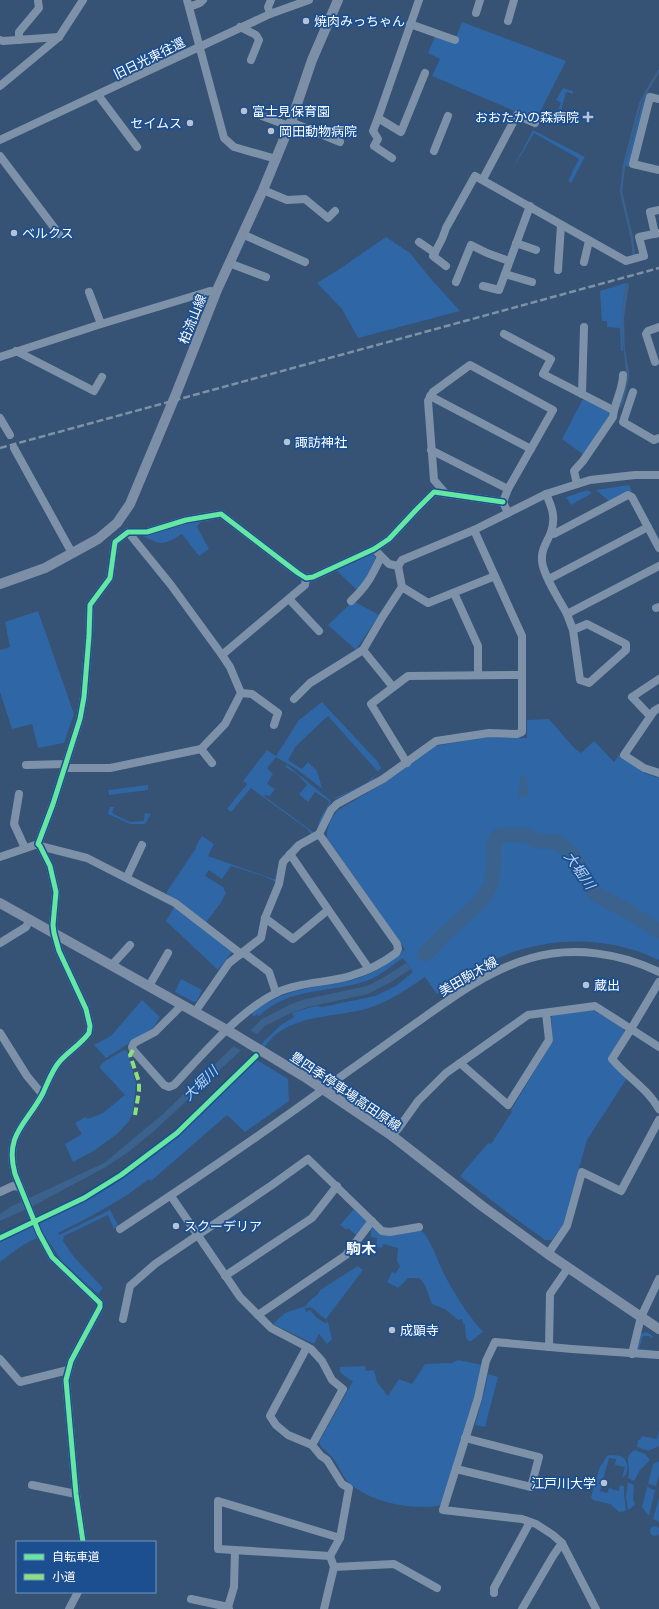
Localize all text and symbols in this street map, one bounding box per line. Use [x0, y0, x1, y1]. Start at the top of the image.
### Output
place label: 焼肉みっちゃん [314, 13, 405, 29]
marker: 焼肉みっちゃん [301, 16, 311, 26]
street label: 旧日光東往還 [110, 34, 188, 82]
place label: 富士見保育園 [252, 103, 330, 119]
marker: 富士見保育園 [239, 106, 249, 116]
place label: おおたかの森病院 [475, 109, 579, 125]
marker: おおたかの森病院 [582, 111, 594, 123]
place label: セイムス [130, 115, 182, 131]
marker: セイムス [185, 118, 195, 128]
place label: 岡田動物病院 [279, 123, 357, 139]
marker: 岡田動物病院 [266, 126, 276, 136]
place label: ベルクス [22, 225, 74, 241]
marker: ベルクス [9, 228, 19, 238]
street label: 柏流山線 [175, 292, 209, 346]
place label: 諏訪神社 [295, 434, 347, 450]
marker: 諏訪神社 [282, 437, 292, 447]
water label: 大堀川 [561, 848, 600, 894]
street label: 美田駒木線 [436, 953, 500, 999]
place label: 蔵出 [594, 977, 620, 993]
marker: 蔵出 [581, 980, 591, 990]
street label: 豊四季停車場高田原線 [288, 1048, 404, 1134]
water label: 大堀川 [179, 1061, 222, 1104]
place label: スクーデリア [184, 1218, 262, 1234]
marker: スクーデリア [171, 1221, 181, 1231]
district label: 駒木 [346, 1239, 376, 1257]
place label: 成顕寺 [400, 1322, 439, 1338]
marker: 成顕寺 [387, 1325, 397, 1335]
place label: 江戸川大学 [531, 1475, 596, 1491]
marker: 江戸川大学 [599, 1478, 609, 1488]
legend [16, 1541, 156, 1593]
text: 自転車道 [52, 1549, 100, 1563]
text: 小道 [52, 1569, 76, 1583]

